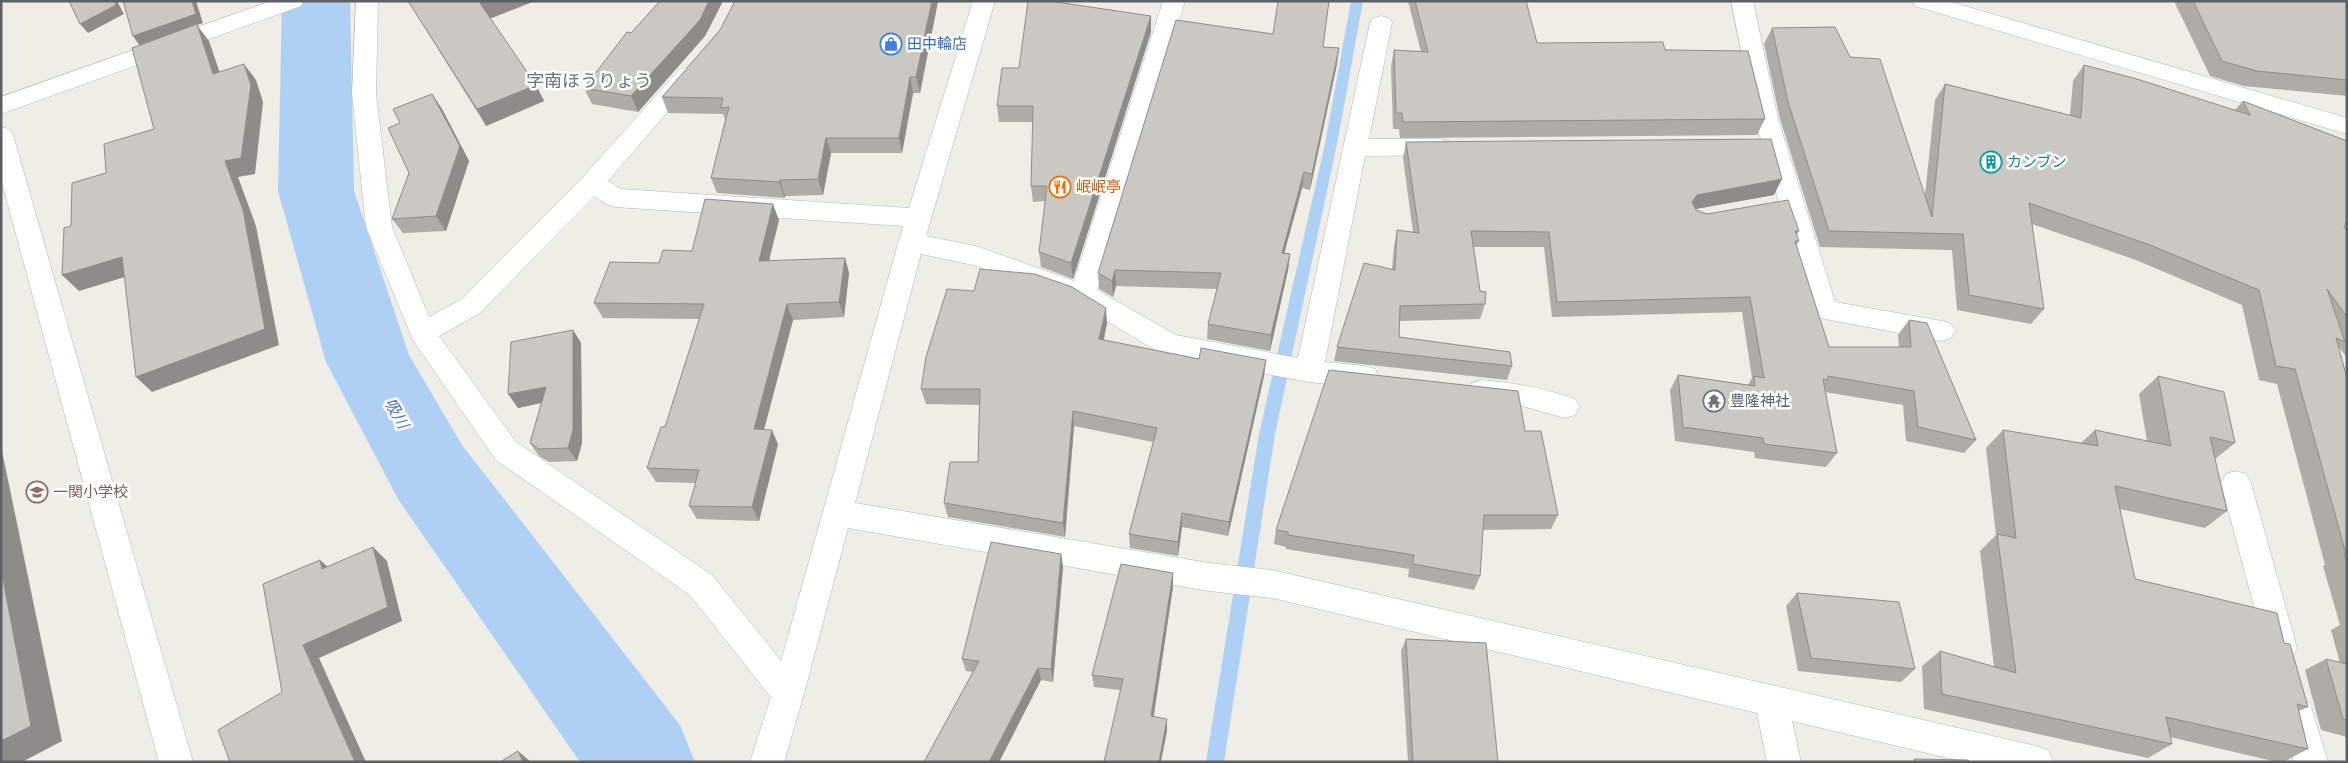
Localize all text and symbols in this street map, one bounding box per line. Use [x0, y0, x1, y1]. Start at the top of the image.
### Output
shop icon: 田中輪店 [879, 32, 903, 56]
place label: 田中輪店 [907, 35, 967, 53]
district label: 字南ほうりょう [526, 70, 652, 92]
building icon: カンブン [1979, 150, 2003, 174]
place label: カンブン [2007, 153, 2067, 171]
restaurant icon: 岷岷亭 [1048, 175, 1072, 199]
place label: 岷岷亭 [1076, 178, 1121, 196]
temple icon: 豊隆神社 [1702, 389, 1726, 413]
place label: 豊隆神社 [1730, 392, 1790, 410]
water label: 吸川 [380, 395, 414, 434]
school or university icon: 一関小学校 [25, 480, 49, 504]
place label: 一関小学校 [53, 483, 128, 501]

